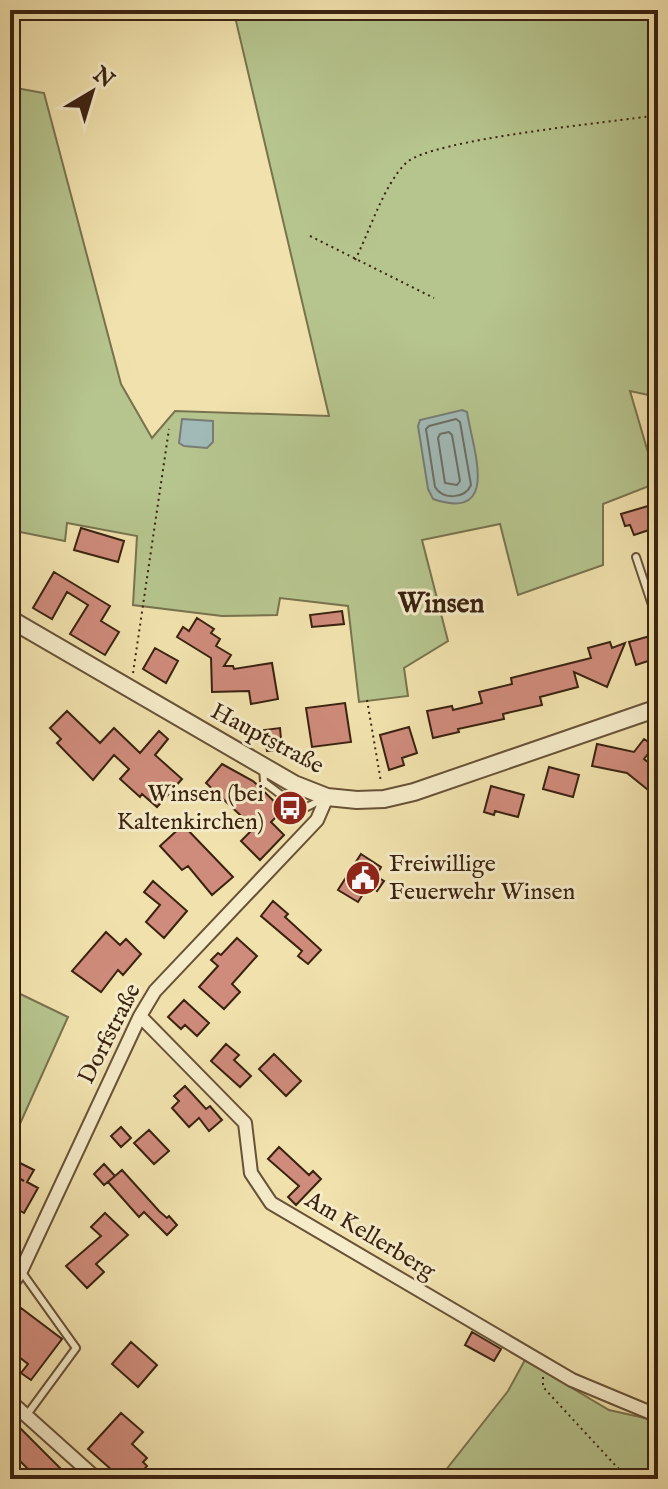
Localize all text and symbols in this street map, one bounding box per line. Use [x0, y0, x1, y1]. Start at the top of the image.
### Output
north arrow [52, 52, 132, 132]
text: N [86, 60, 119, 95]
district label: Winsen [397, 587, 484, 622]
street label: Hauptstraße [205, 696, 329, 782]
place label: Winsen (bei Kaltenkirchen) [117, 779, 264, 838]
bus stop icon: Winsen (bei Kaltenkirchen) [271, 789, 309, 827]
place label: Freiwillige Feuerwehr Winsen [389, 849, 575, 908]
public building icon: Freiwillige Feuerwehr Winsen [344, 859, 382, 897]
street label: Dorfstraße [71, 978, 149, 1090]
street label: Am Kellerberg [298, 1184, 442, 1288]

